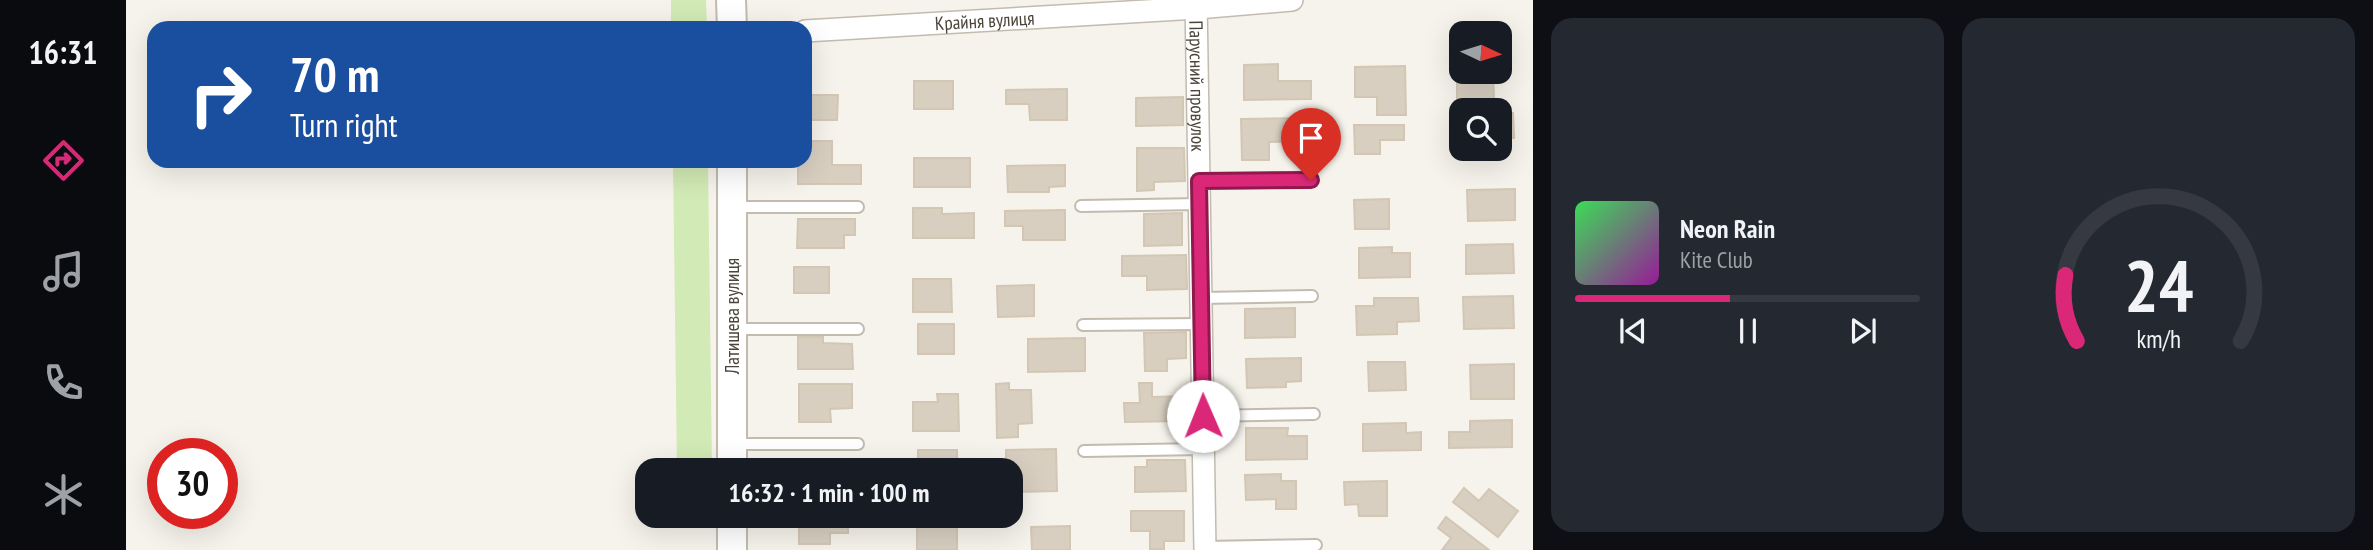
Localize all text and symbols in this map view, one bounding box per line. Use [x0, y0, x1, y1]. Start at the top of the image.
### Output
street label: Крайня вулиця [934, 6, 1035, 35]
street label: Парусний провулок [1184, 20, 1210, 152]
north arrow [1449, 21, 1512, 84]
map controls [1449, 21, 1512, 161]
text: 16:31 [28, 31, 98, 73]
text: 70 m [290, 42, 379, 106]
icon: right [175, 49, 266, 140]
button: search [1449, 98, 1512, 161]
text: Turn right [290, 104, 398, 146]
pin [1281, 108, 1341, 180]
icon: arrive [1292, 119, 1330, 157]
icon: directions [39, 136, 88, 185]
text: Neon Rain [1680, 212, 1775, 245]
text: 24 [2124, 237, 2193, 331]
text: Kite Club [1680, 245, 1753, 274]
icon: music [39, 247, 88, 296]
street label: Латишева вулиця [720, 258, 744, 375]
icon: previous [1614, 312, 1652, 350]
icon: pause [1729, 312, 1767, 350]
icon: next [1844, 312, 1882, 350]
text: km/h [2136, 323, 2181, 355]
icon: phone [39, 358, 88, 407]
position arrow [1166, 379, 1240, 453]
speed limit sign: 30 [147, 438, 238, 529]
icon: climate [39, 470, 88, 519]
text: 16:32 · 1 min · 100 m [729, 476, 929, 509]

